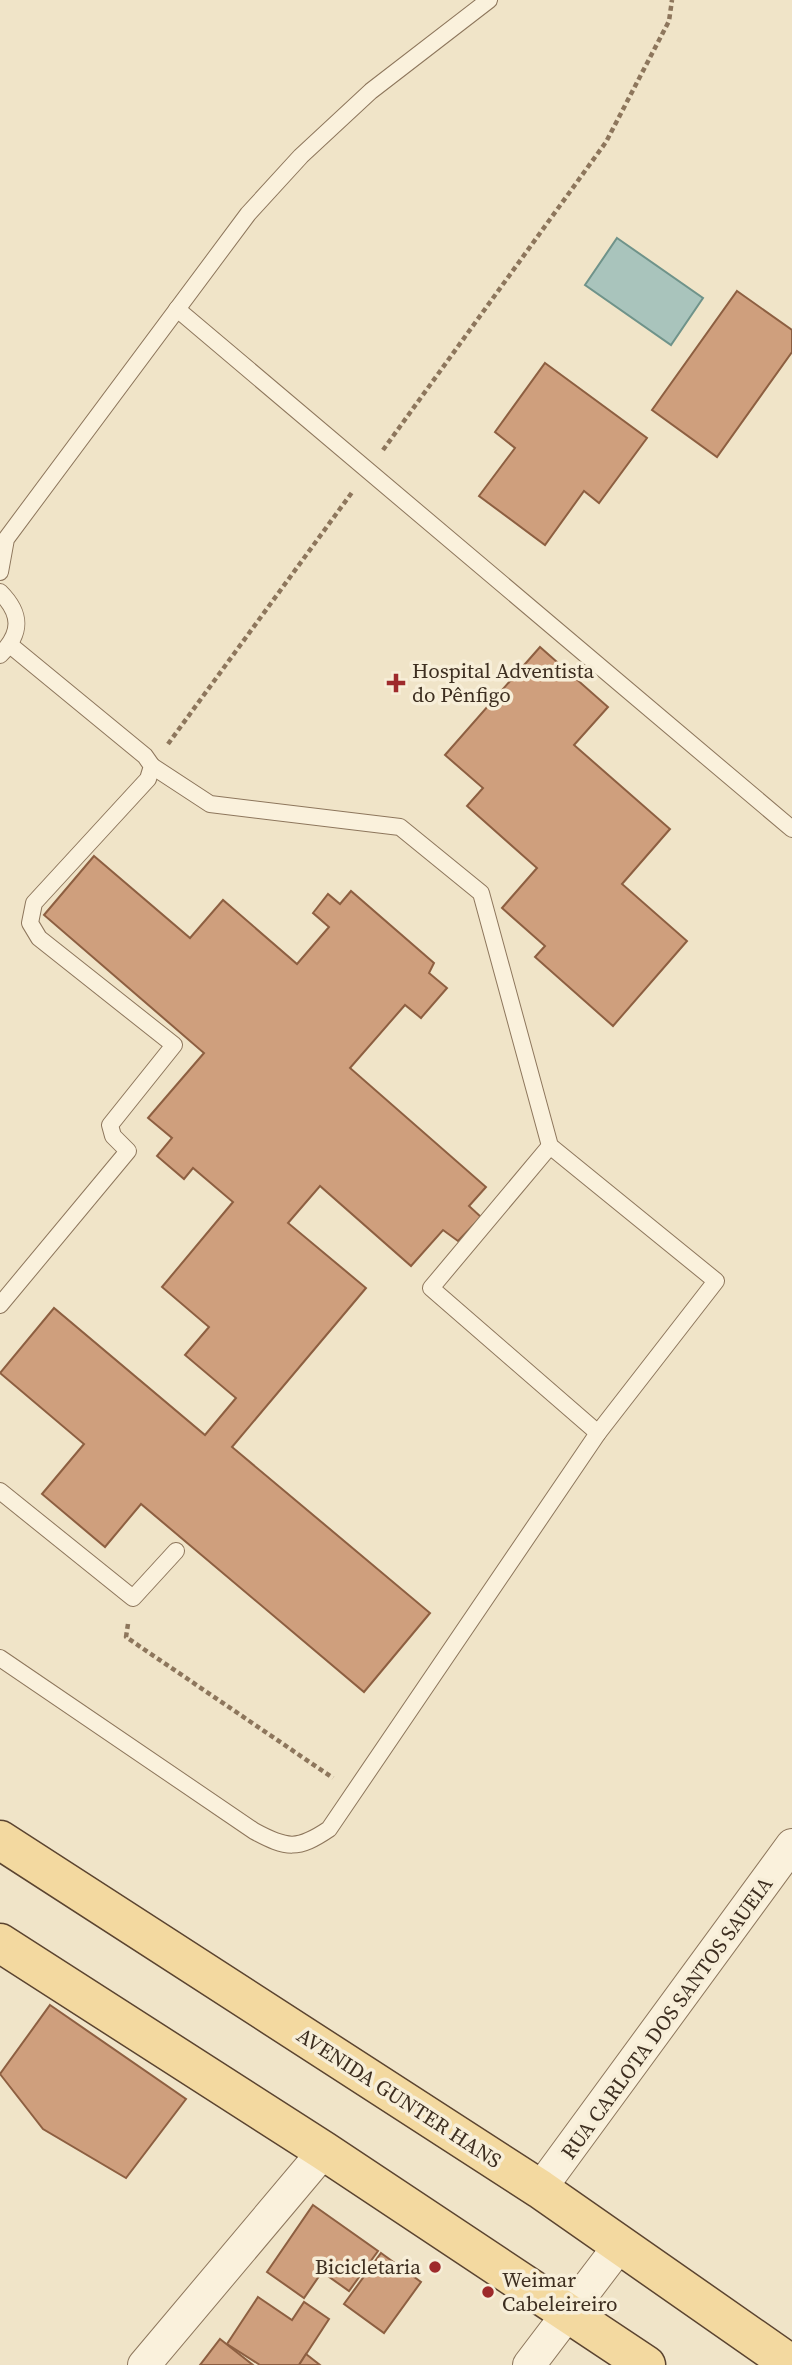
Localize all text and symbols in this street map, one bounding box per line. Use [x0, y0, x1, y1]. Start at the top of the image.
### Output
place label: Hospital Adventista do Pênfigo [412, 656, 594, 709]
marker: Hospital Adventista do Pênfigo [386, 673, 406, 693]
street label: RUA CARLOTA DOS SANTOS SAUEIA [554, 1870, 779, 2165]
street label: AVENIDA GUNTER HANS [291, 2020, 507, 2175]
place label: Bicicletaria [315, 2252, 421, 2281]
marker: Bicicletaria [427, 2259, 443, 2275]
place label: Weimar Cabeleireiro [502, 2265, 618, 2318]
marker: Weimar Cabeleireiro [480, 2284, 496, 2300]

